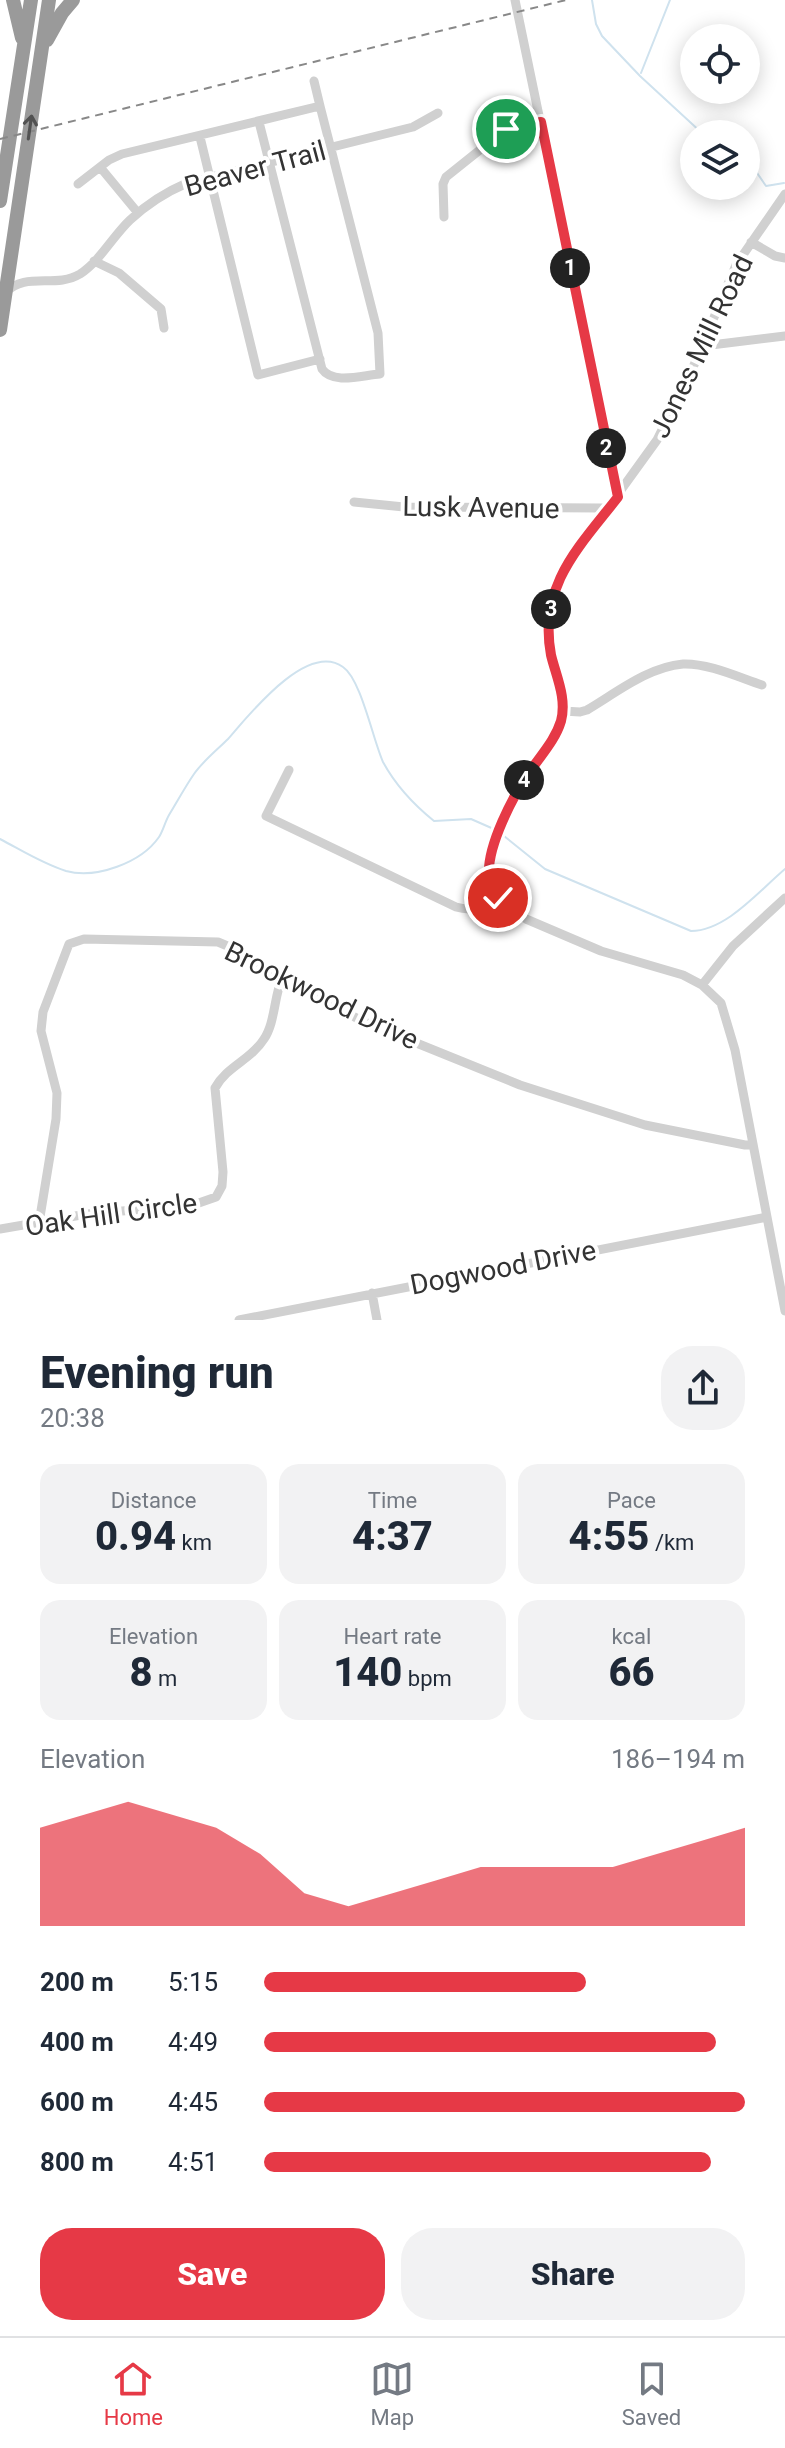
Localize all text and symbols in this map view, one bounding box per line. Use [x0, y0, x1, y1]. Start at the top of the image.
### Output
map controls [680, 24, 760, 200]
button: locate [680, 24, 760, 104]
pin [472, 95, 540, 163]
icon: arrive [484, 107, 528, 151]
one-way arrow [23, 115, 38, 141]
button: layers [680, 120, 760, 200]
street label: Beaver Trail [181, 134, 329, 203]
pin: 1 [550, 248, 590, 288]
street label: Jones Mill Road [643, 249, 760, 443]
text: 1 [564, 255, 576, 280]
pin: 2 [586, 428, 626, 468]
text: 2 [600, 435, 612, 460]
street label: Lusk Avenue [402, 490, 560, 525]
pin: 3 [531, 589, 571, 629]
text: 3 [545, 596, 557, 621]
pin: 4 [504, 760, 544, 800]
text: 4 [518, 767, 530, 792]
pin [464, 864, 532, 932]
icon: check [476, 876, 520, 920]
street label: Brookwood Drive [220, 934, 424, 1057]
street label: Oak Hill Circle [23, 1186, 199, 1243]
street label: Dogwood Drive [407, 1233, 599, 1302]
button: share [661, 1346, 745, 1430]
text: Evening run [40, 1347, 274, 1399]
text: 20:38 [40, 1403, 105, 1433]
text: Distance [111, 1488, 196, 1513]
text: Time [368, 1488, 417, 1513]
text: Pace [607, 1488, 656, 1513]
text: 0.94 [95, 1513, 176, 1560]
text: 4:37 [352, 1513, 433, 1560]
text: 4:55 [569, 1513, 649, 1560]
text: km [176, 1530, 212, 1555]
text: /km [649, 1530, 694, 1555]
text: Elevation [109, 1624, 198, 1649]
text: Heart rate [344, 1624, 441, 1649]
text: kcal [612, 1624, 651, 1649]
text: 8 [130, 1649, 153, 1696]
text: 140 [333, 1649, 402, 1696]
text: 66 [608, 1649, 655, 1696]
text: m [153, 1666, 177, 1691]
text: bpm [402, 1666, 452, 1691]
text: Elevation [40, 1744, 145, 1774]
text: 186–194 m [611, 1744, 745, 1774]
text: 200 m [40, 1967, 114, 1997]
text: 5:15 [168, 1967, 218, 1997]
text: 400 m [40, 2027, 114, 2057]
text: 4:49 [168, 2027, 218, 2057]
text: 600 m [40, 2087, 114, 2117]
text: 4:45 [168, 2087, 218, 2117]
text: 800 m [40, 2147, 114, 2177]
text: 4:51 [168, 2147, 218, 2177]
button: Save [40, 2228, 385, 2320]
button: Share [401, 2228, 745, 2320]
tab: Home [104, 2357, 163, 2430]
tab: Map [370, 2357, 414, 2430]
tab: Saved [622, 2357, 681, 2430]

